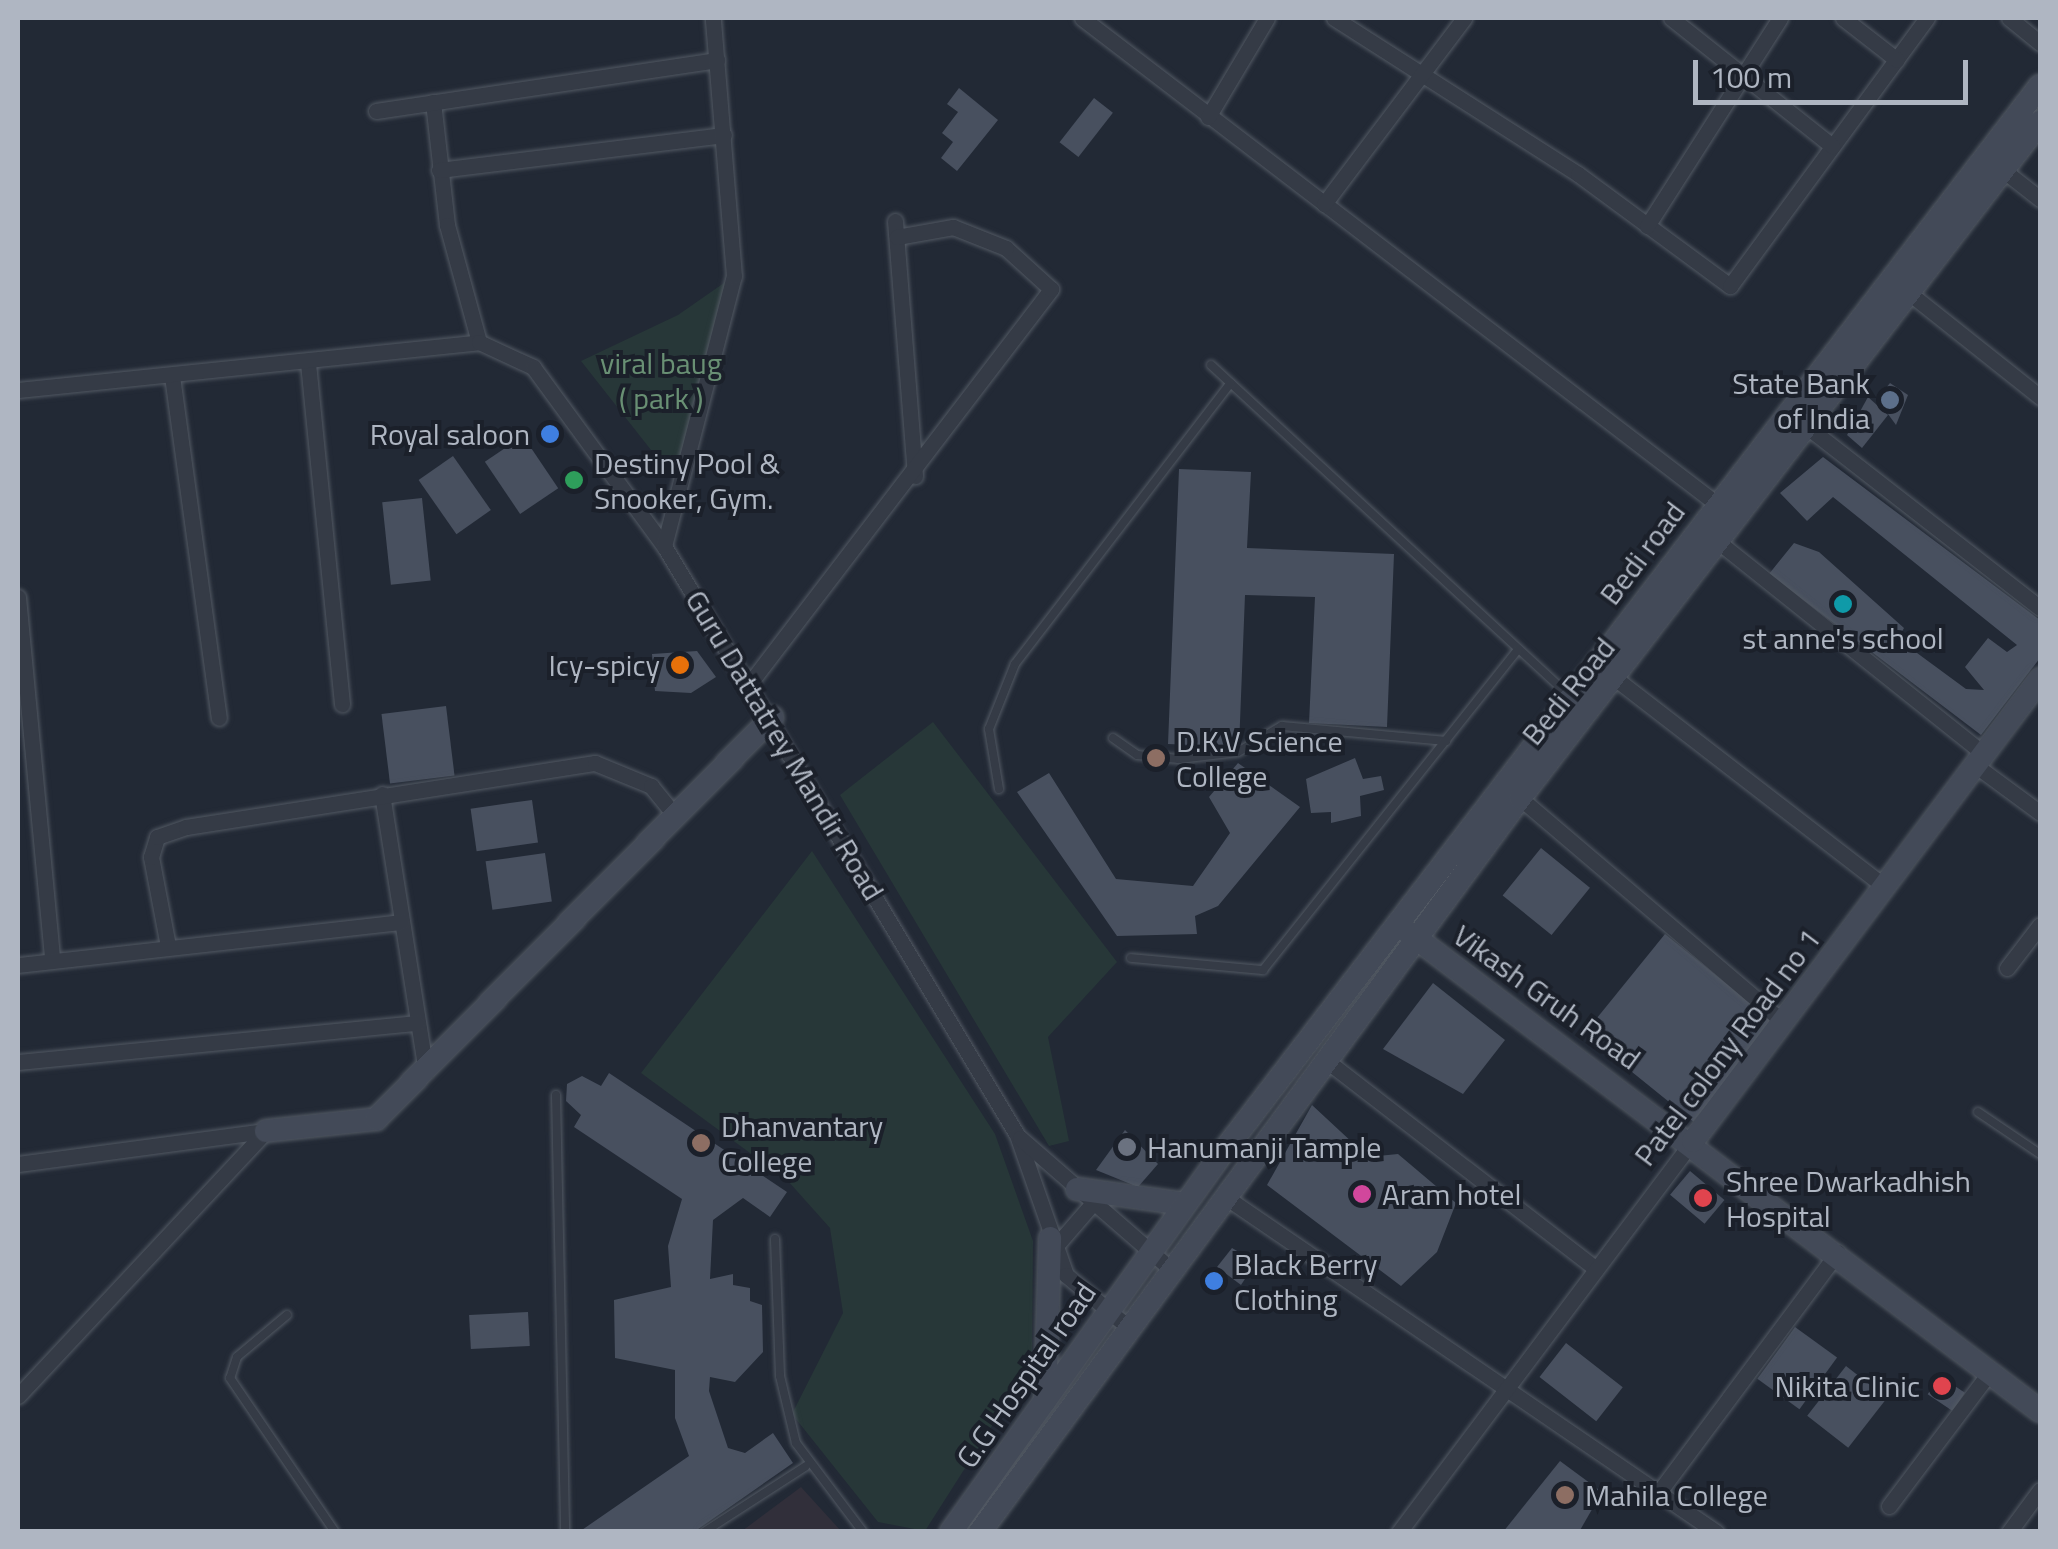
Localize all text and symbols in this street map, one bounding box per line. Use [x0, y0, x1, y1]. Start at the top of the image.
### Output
scale bar [1698, 40, 1973, 102]
text: 100 m [1710, 54, 1792, 100]
park label: viral baug ( park ) [600, 345, 722, 416]
place label: State Bank of India [1732, 365, 1870, 436]
marker: State Bank of India [1879, 389, 1901, 411]
place label: Royal saloon [370, 416, 530, 452]
marker: Royal saloon [539, 423, 561, 445]
place label: Destiny Pool & Snooker, Gym. [594, 445, 780, 516]
marker: Destiny Pool & Snooker, Gym. [563, 469, 585, 491]
street label: Bedi road [1592, 494, 1692, 612]
street label: Guru Dattatrey Mandir Road [678, 584, 892, 906]
marker: st anne's school [1832, 593, 1854, 615]
place label: st anne's school [1742, 620, 1944, 656]
street label: Bedi Road [1514, 630, 1622, 752]
place label: Icy-spicy [549, 647, 660, 683]
marker: Icy-spicy [669, 654, 691, 676]
place label: D.K.V Science College [1176, 723, 1343, 794]
marker: D.K.V Science College [1145, 747, 1167, 769]
street label: Vikash Gruh Road [1446, 917, 1648, 1077]
street label: Patel colony Road no 1 [1626, 921, 1828, 1173]
place label: Dhanvantary College [721, 1108, 883, 1178]
place label: Hanumanji Tample [1147, 1129, 1381, 1165]
marker: Dhanvantary College [690, 1132, 712, 1154]
marker: Hanumanji Tample [1116, 1136, 1138, 1158]
place label: Shree Dwarkadhish Hospital [1726, 1163, 1971, 1234]
place label: Aram hotel [1382, 1176, 1521, 1212]
marker: Aram hotel [1351, 1183, 1373, 1205]
marker: Shree Dwarkadhish Hospital [1690, 1185, 1716, 1211]
place label: Black Berry Clothing [1234, 1246, 1377, 1316]
marker: Black Berry Clothing [1203, 1270, 1225, 1292]
street label: G.G Hospital road [949, 1275, 1103, 1475]
place label: Nikita Clinic [1774, 1368, 1920, 1404]
marker: Nikita Clinic [1929, 1373, 1955, 1399]
place label: Mahila College [1585, 1477, 1768, 1513]
marker: Mahila College [1554, 1484, 1576, 1506]

